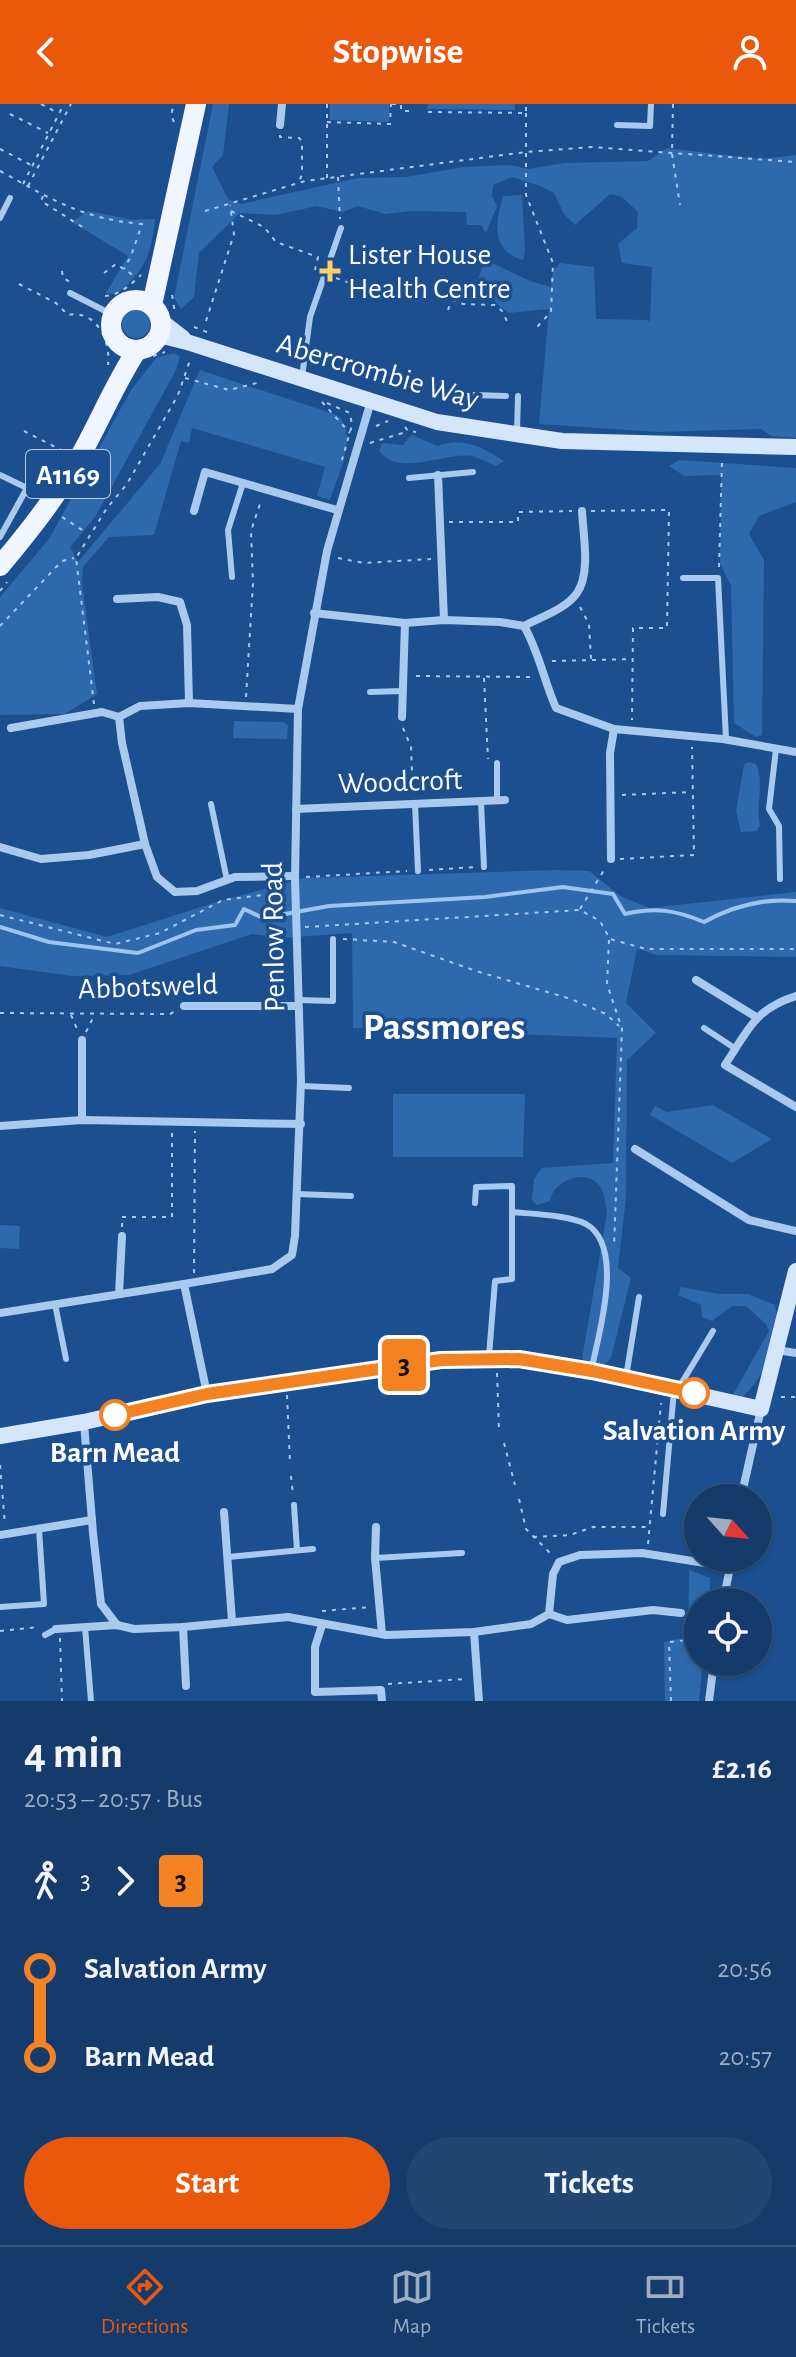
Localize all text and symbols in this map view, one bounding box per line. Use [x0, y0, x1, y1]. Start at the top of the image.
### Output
icon: back [24, 30, 68, 74]
icon: person [728, 30, 772, 74]
text: Stopwise [332, 34, 464, 70]
place label: Lister House Health Centre [348, 240, 511, 304]
marker: Lister House Health Centre [319, 260, 341, 282]
street label: Abercrombie Way [273, 329, 482, 415]
road number: A1169 [26, 450, 110, 498]
street label: Woodcroft [337, 765, 463, 799]
street label: Penlow Road [258, 862, 290, 1012]
street label: Abbotsweld [77, 970, 219, 1004]
district label: Passmores [363, 1009, 525, 1047]
line badge: 3 [378, 1339, 430, 1391]
text: 3 [398, 1351, 410, 1379]
marker: Salvation Army [679, 1378, 709, 1408]
marker: Barn Mead [100, 1400, 130, 1430]
place label: Salvation Army [603, 1416, 786, 1446]
place label: Barn Mead [50, 1438, 180, 1468]
north arrow [684, 1484, 772, 1572]
map controls [684, 1484, 772, 1676]
button: locate [684, 1588, 772, 1676]
text: 4 min [24, 1732, 123, 1776]
text: £2.16 [712, 1754, 772, 1784]
text: 20:53 – 20:57 · Bus [24, 1786, 203, 1812]
icon: walk [24, 1859, 68, 1903]
icon: forward [103, 1859, 147, 1903]
text: 3 [175, 1867, 187, 1895]
text: 3 [80, 1868, 91, 1894]
text: Salvation Army [84, 1954, 267, 1984]
text: 20:56 [717, 1956, 772, 1982]
text: Barn Mead [84, 2042, 214, 2072]
text: 20:57 [719, 2044, 772, 2070]
button: Start [24, 2137, 390, 2229]
button: Tickets [406, 2137, 772, 2229]
tab: Directions [101, 2265, 188, 2339]
tab: Map [390, 2265, 434, 2339]
tab: Tickets [636, 2265, 695, 2339]

